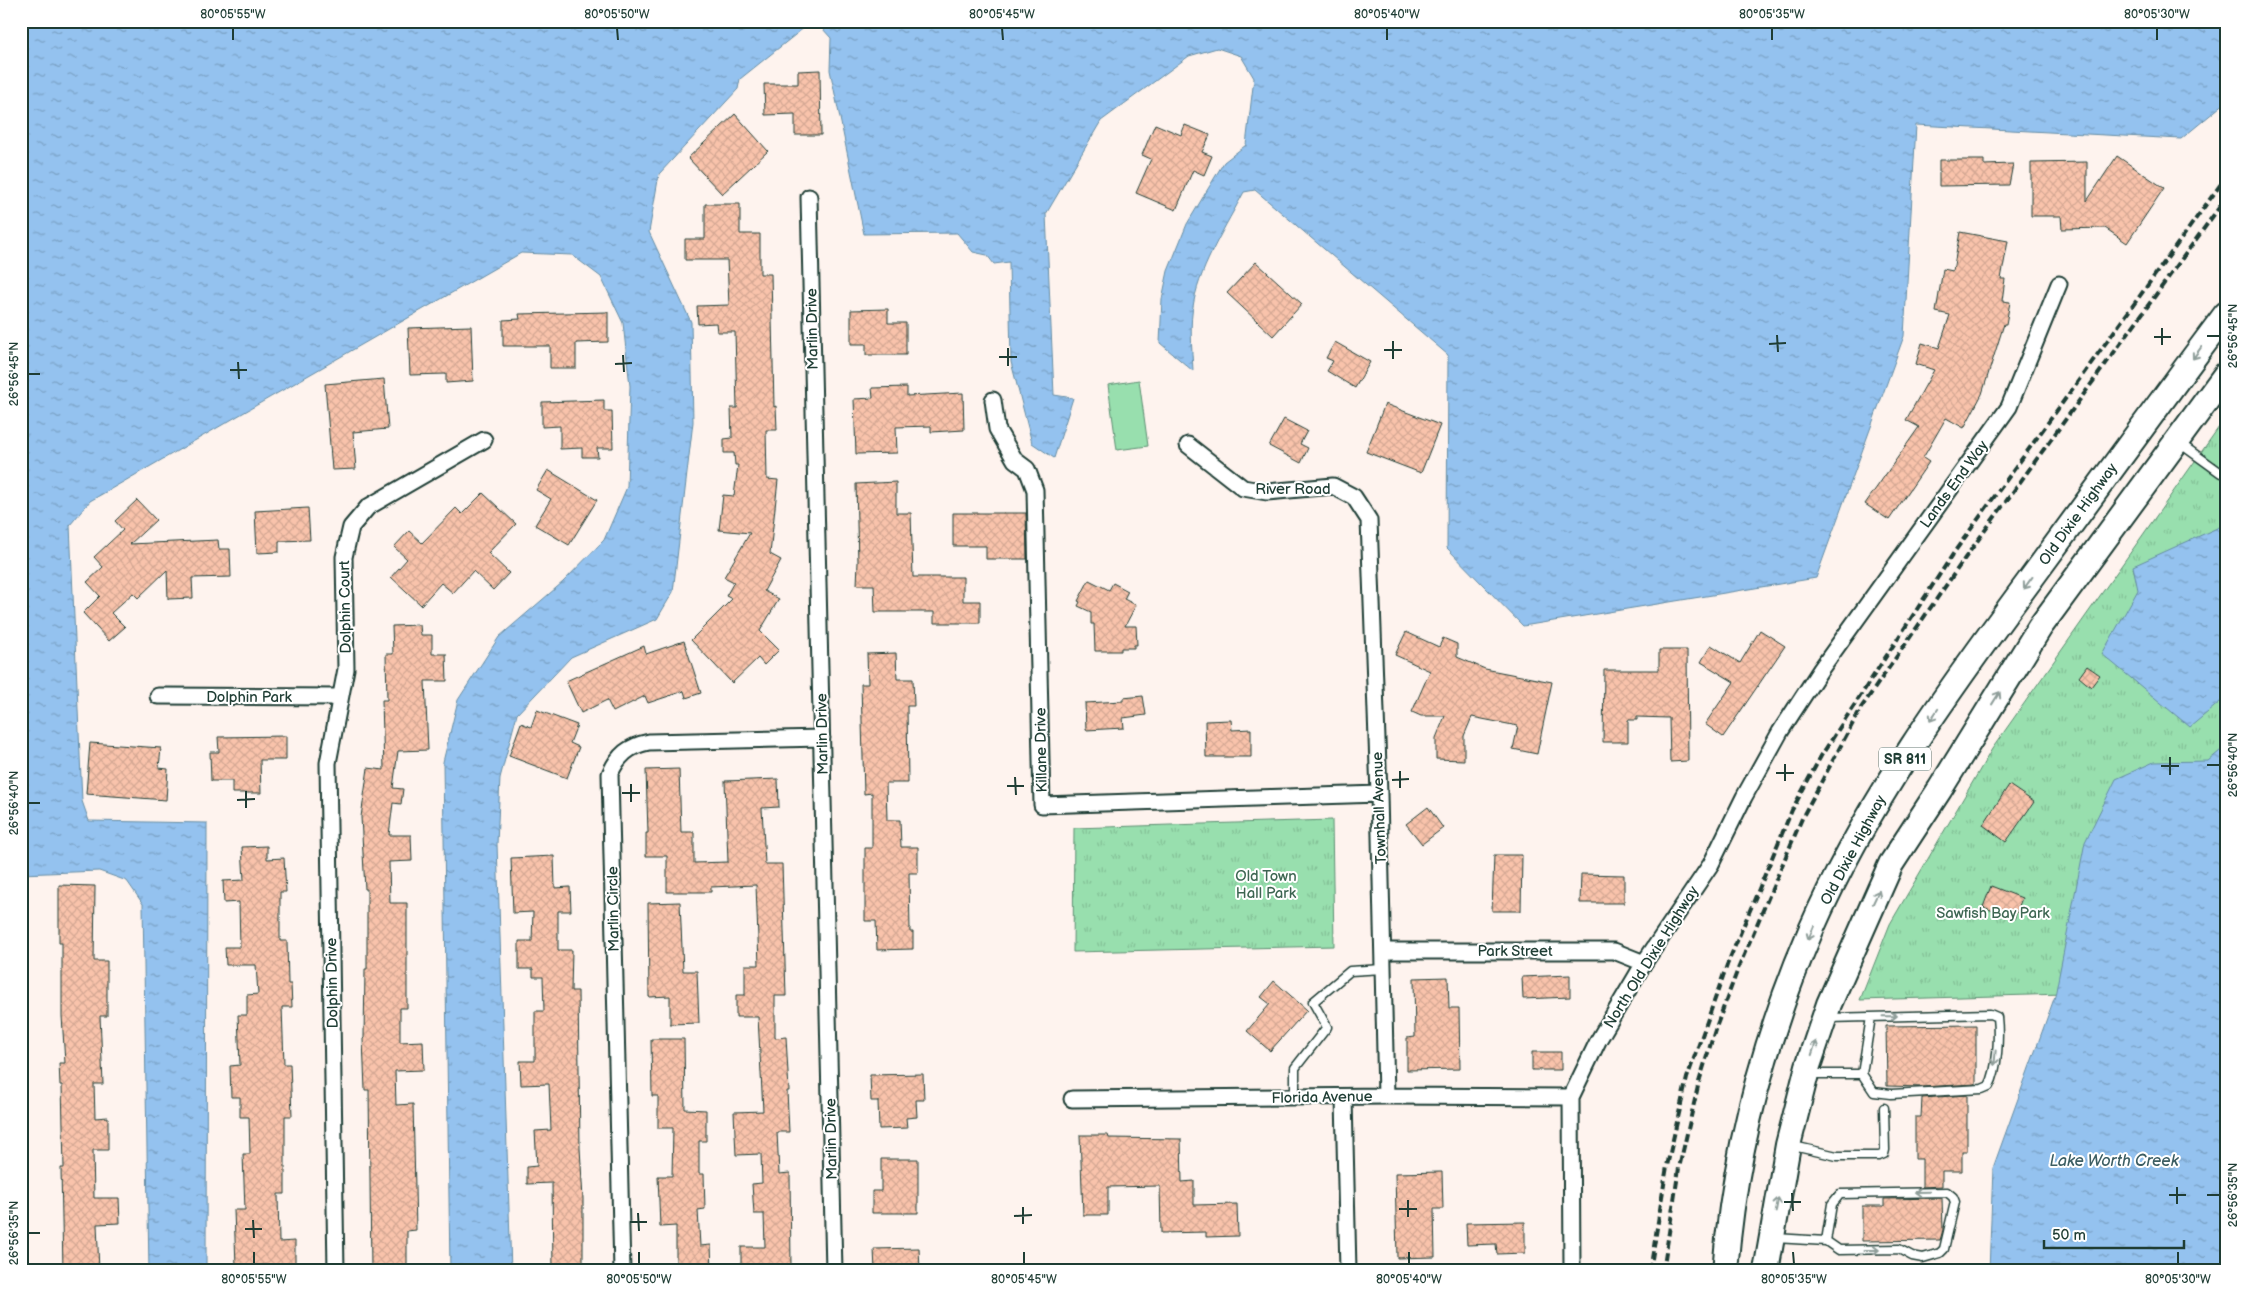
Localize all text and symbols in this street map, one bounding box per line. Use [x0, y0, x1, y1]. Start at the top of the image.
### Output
text: 80°05'55"W [200, 7, 266, 22]
text: 80°05'50"W [584, 7, 650, 22]
text: 80°05'45"W [969, 7, 1035, 22]
text: 80°05'40"W [1354, 7, 1420, 22]
text: 80°05'35"W [1739, 7, 1805, 22]
text: 80°05'30"W [2124, 7, 2190, 22]
street label: Marlin Drive [802, 288, 823, 370]
text: 26°56'45"N [2226, 304, 2241, 368]
text: 26°56'45"N [7, 342, 22, 406]
one-way arrow [2192, 346, 2202, 360]
street label: Lands End Way [1916, 437, 1993, 532]
street label: Old Dixie Highway [2035, 459, 2122, 569]
street label: River Road [1255, 480, 1331, 499]
street label: Dolphin Court [335, 560, 356, 654]
one-way arrow [2023, 576, 2033, 590]
street label: Dolphin Park [206, 688, 292, 707]
one-way arrow [1991, 692, 2001, 706]
street label: Marlin Drive [812, 693, 833, 775]
street label: Killane Drive [1031, 707, 1052, 793]
one-way arrow [1929, 708, 1939, 722]
text: 26°56'40"N [2226, 733, 2241, 797]
road number: SR 811 [1879, 748, 1931, 771]
street label: Townhall Avenue [1368, 751, 1391, 864]
text: 26°56'40"N [7, 771, 22, 835]
street label: Old Dixie Highway [1816, 792, 1891, 908]
street label: Marlin Circle [603, 866, 624, 952]
park label: Old Town Hall Park [1235, 867, 1297, 903]
street label: North Old Dixie Highway [1600, 882, 1703, 1032]
one-way arrow [1871, 890, 1881, 905]
park label: Sawfish Bay Park [1936, 904, 2050, 923]
one-way arrow [1806, 925, 1815, 940]
street label: Dolphin Drive [322, 937, 343, 1029]
street label: Park Street [1477, 942, 1553, 961]
one-way arrow [1882, 1011, 1898, 1021]
one-way arrow [1810, 1040, 1820, 1056]
one-way arrow [1991, 1050, 2000, 1066]
street label: Florida Avenue [1271, 1087, 1373, 1108]
street label: Marlin Drive [821, 1098, 842, 1180]
water label: Lake Worth Creek [2050, 1152, 2180, 1171]
text: 26°56'35"N [2226, 1163, 2241, 1227]
one-way arrow [1914, 1187, 1930, 1197]
one-way arrow [1772, 1198, 1782, 1214]
text: 26°56'35"N [7, 1201, 22, 1265]
scale bar [2044, 1217, 2184, 1249]
text: 50 m [2052, 1226, 2086, 1245]
one-way arrow [1864, 1245, 1880, 1254]
text: 80°05'55"W [221, 1272, 287, 1287]
text: 80°05'50"W [606, 1272, 672, 1287]
text: 80°05'45"W [991, 1272, 1057, 1287]
text: 80°05'40"W [1376, 1272, 1442, 1287]
text: 80°05'35"W [1761, 1272, 1827, 1287]
text: 80°05'30"W [2145, 1272, 2211, 1287]

